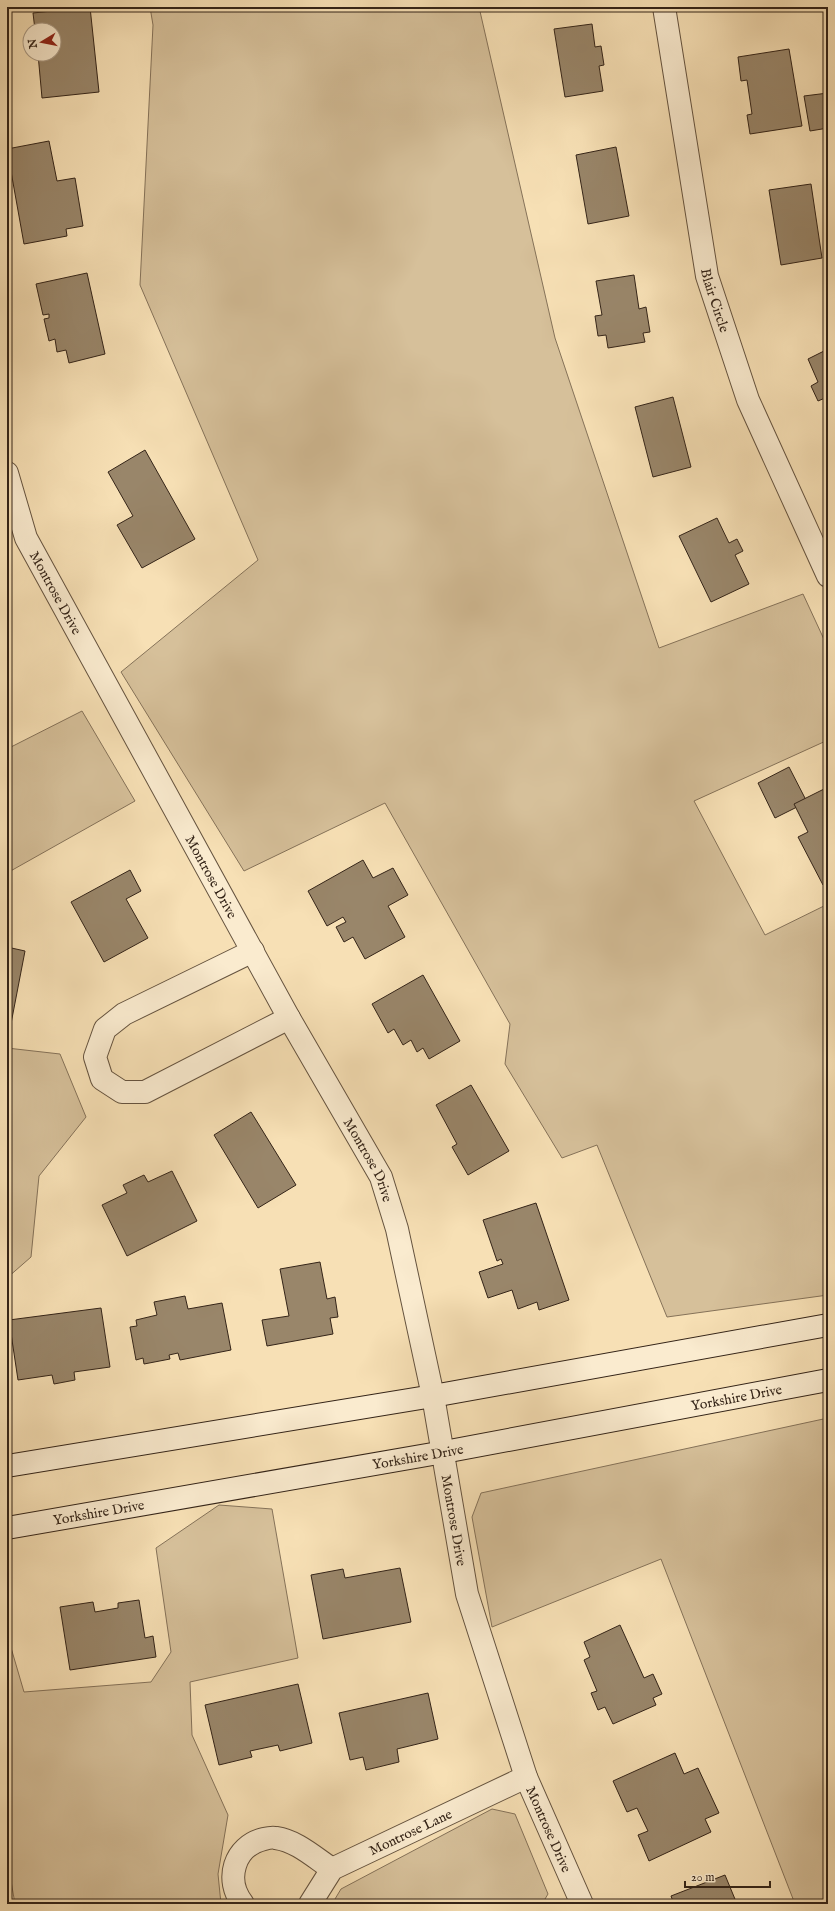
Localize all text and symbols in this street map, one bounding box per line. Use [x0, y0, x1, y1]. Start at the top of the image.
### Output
north arrow [22, 22, 62, 62]
text: N [25, 37, 41, 50]
street label: Blair Circle [696, 267, 733, 335]
street label: Montrose Drive [25, 548, 85, 638]
street label: Montrose Drive [181, 832, 241, 923]
street label: Montrose Drive [339, 1115, 396, 1205]
street label: Yorkshire Drive [690, 1381, 784, 1416]
street label: Yorkshire Drive [371, 1440, 466, 1474]
street label: Montrose Drive [437, 1473, 470, 1568]
street label: Yorkshire Drive [52, 1496, 146, 1530]
street label: Montrose Drive [521, 1783, 575, 1876]
street label: Montrose Lane [366, 1805, 456, 1860]
scale bar [685, 1863, 770, 1889]
text: 20 m [691, 1870, 714, 1885]

